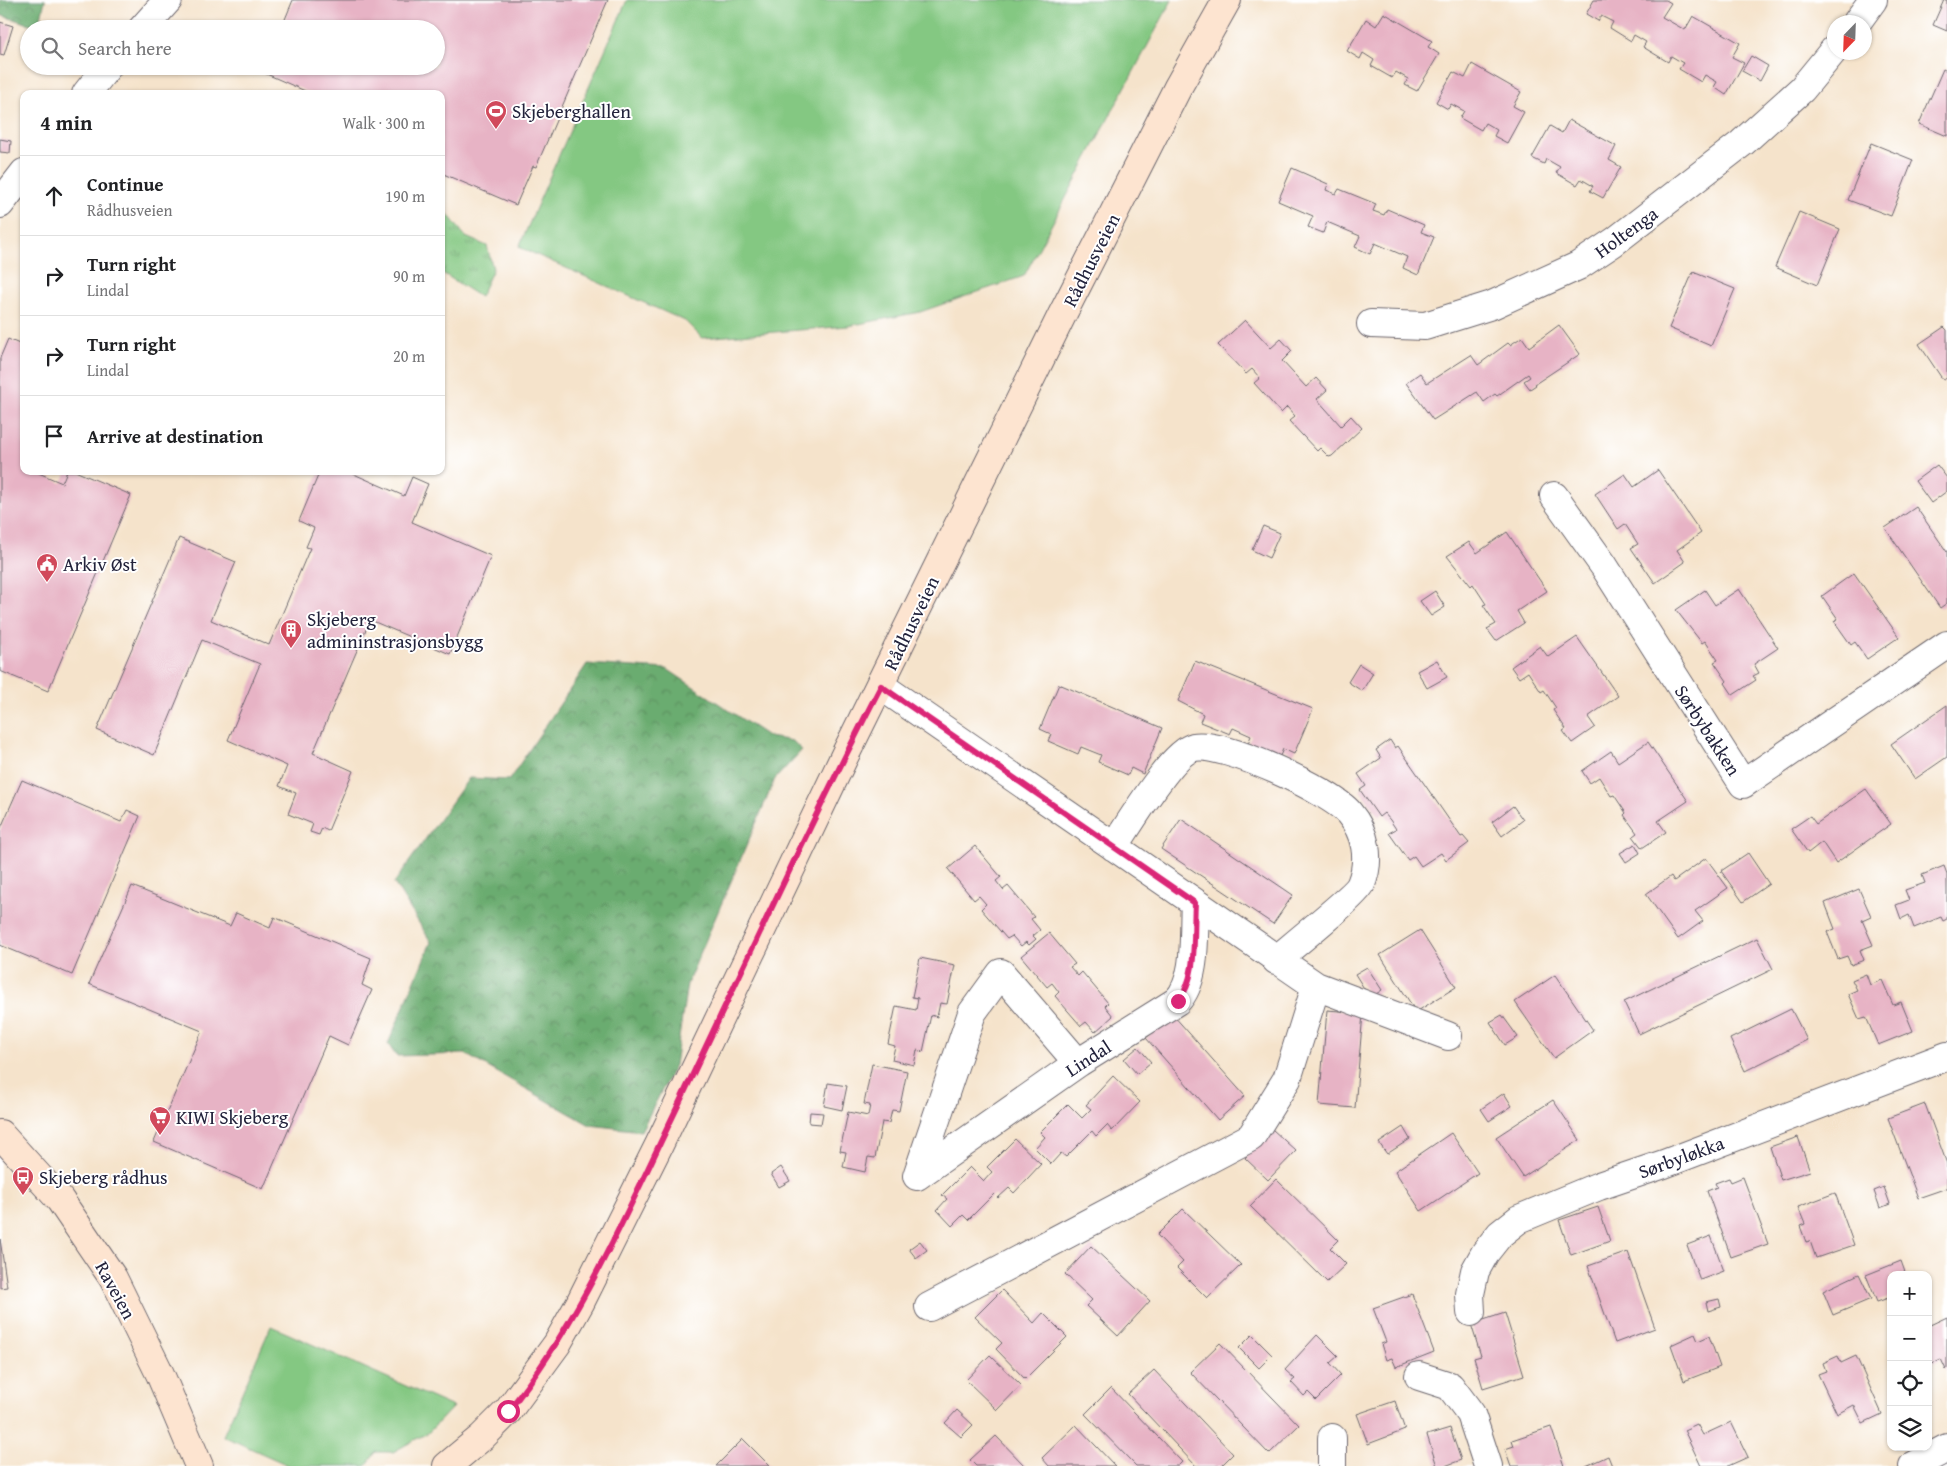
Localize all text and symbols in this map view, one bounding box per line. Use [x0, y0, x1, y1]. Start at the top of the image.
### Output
north arrow [1827, 15, 1872, 60]
search box [20, 20, 445, 75]
icon: search [38, 34, 66, 62]
text: Search here [78, 34, 172, 62]
place label: Skjeberghallen [512, 97, 631, 125]
sports icon: Skjeberghallen [484, 99, 508, 130]
text: 4 min [40, 107, 92, 138]
text: Walk · 300 m [342, 111, 425, 135]
text: Continue [87, 170, 164, 198]
icon: ahead [40, 182, 68, 210]
text: 190 m [385, 184, 425, 208]
text: Rådhusveien [87, 198, 172, 222]
street label: Holtenga [1588, 199, 1664, 265]
street label: Rådhusveien [1056, 208, 1127, 312]
text: Turn right [87, 250, 176, 278]
icon: right [40, 262, 68, 290]
text: 90 m [393, 264, 425, 288]
text: Lindal [87, 278, 129, 302]
text: Turn right [87, 330, 176, 358]
icon: right [40, 342, 68, 370]
text: 20 m [393, 344, 425, 368]
text: Lindal [87, 358, 129, 382]
icon: arrive [40, 422, 68, 450]
text: Arrive at destination [87, 422, 263, 450]
place label: Arkiv Øst [63, 550, 137, 578]
public building icon: Arkiv Øst [35, 552, 59, 583]
street label: Rådhusveien [876, 571, 946, 675]
place label: Skjeberg admininstrasjonsbygg [307, 605, 484, 655]
building icon: Skjeberg admininstrasjonsbygg [279, 618, 303, 649]
street label: Sørbybakken [1668, 679, 1748, 781]
route end [1167, 990, 1190, 1013]
street label: Lindal [1060, 1033, 1116, 1083]
place label: KIWI Skjeberg [176, 1103, 289, 1131]
supermarket icon: KIWI Skjeberg [148, 1105, 172, 1136]
street label: Sørbyløkka [1634, 1129, 1728, 1185]
place label: Skjeberg rådhus [39, 1163, 168, 1191]
bus stop icon: Skjeberg rådhus [11, 1165, 35, 1196]
street label: Raveien [89, 1256, 144, 1324]
map controls [1887, 1271, 1932, 1451]
button: + [1887, 1271, 1932, 1316]
button: − [1887, 1316, 1932, 1361]
button: locate [1887, 1361, 1932, 1406]
route start [497, 1400, 520, 1423]
button: layers [1887, 1406, 1932, 1451]

